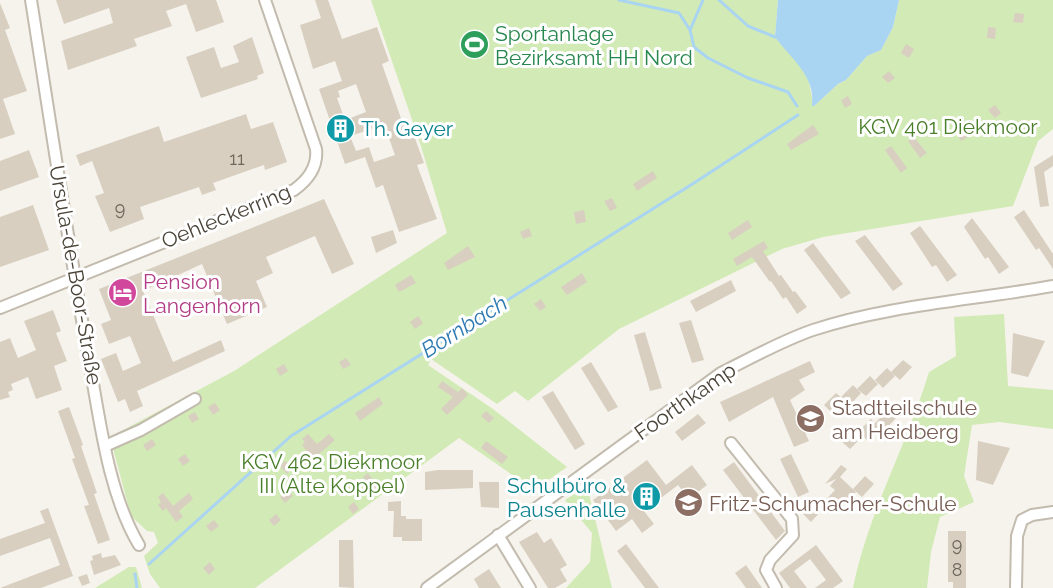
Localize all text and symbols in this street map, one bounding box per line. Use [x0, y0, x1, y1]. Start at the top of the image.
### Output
place label: Sportanlage Bezirksamt HH Nord [495, 21, 693, 70]
sports icon: Sportanlage Bezirksamt HH Nord [458, 29, 490, 61]
building icon: Th. Geyer [324, 112, 356, 144]
park label: KGV 401 Diekmoor [858, 114, 1038, 139]
place label: Th. Geyer [361, 116, 454, 141]
house number: 11 [229, 148, 245, 169]
street label: Ursula-de-Boor-Straße [44, 163, 108, 387]
street label: Oehleckerring [158, 179, 294, 253]
house number: 9 [115, 198, 125, 219]
place label: Pension Langenhorn [143, 269, 261, 318]
hotel icon: Pension Langenhorn [106, 277, 138, 309]
water label: Bornbach [416, 289, 512, 363]
street label: Foorthkamp [629, 357, 741, 445]
place label: Stadtteilschule am Heidberg [832, 395, 977, 444]
school or university icon: Stadtteilschule am Heidberg [795, 403, 827, 435]
park label: KGV 462 Diekmoor III (Alte Koppel) [241, 449, 423, 498]
place label: Schulbüro & Pausenhalle [507, 473, 626, 522]
building icon: Schulbüro & Pausenhalle [631, 481, 663, 513]
school or university icon: Fritz-Schumacher-Schule [672, 487, 704, 519]
place label: Fritz-Schumacher-Schule [709, 491, 957, 516]
house number: 9 [952, 534, 962, 555]
house number: 8 [952, 559, 962, 580]

